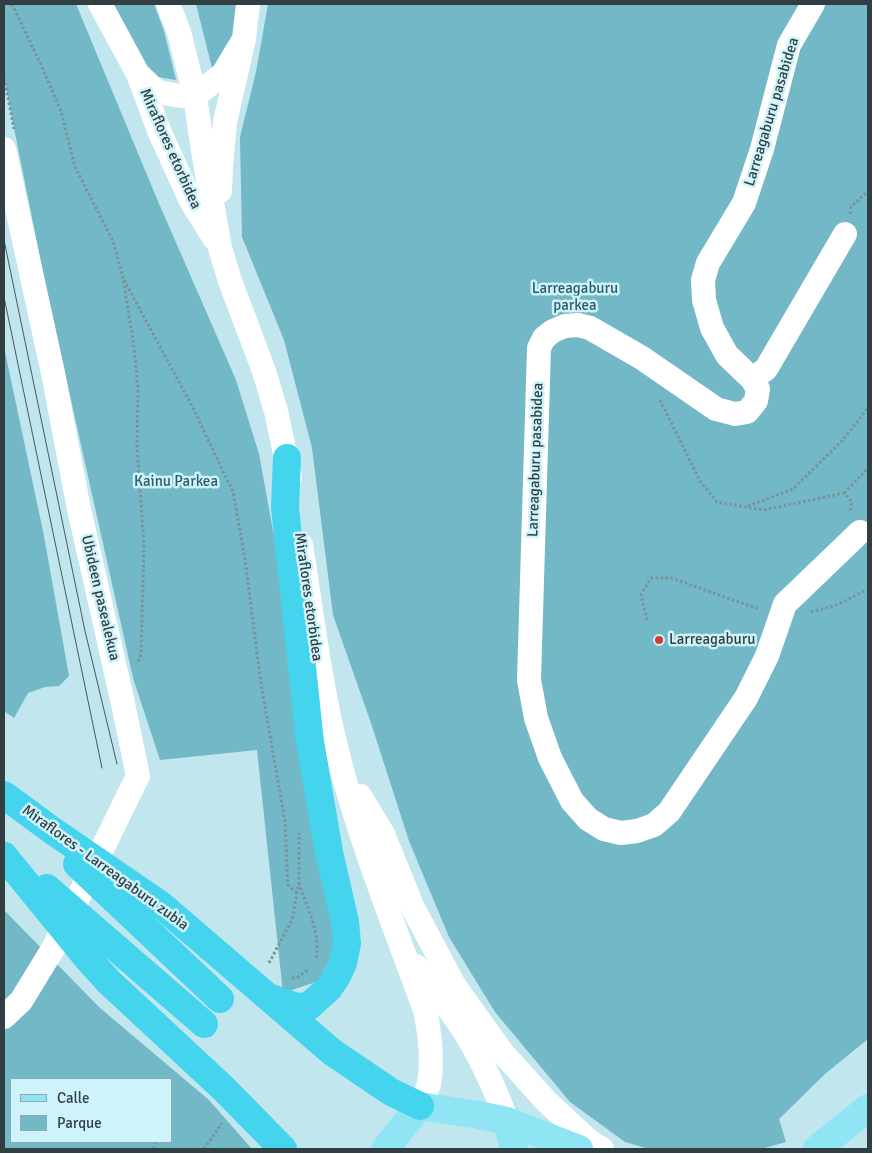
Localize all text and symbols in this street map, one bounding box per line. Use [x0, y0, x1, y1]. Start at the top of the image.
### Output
street label: Larreagaburu pasabidea [741, 35, 803, 189]
street label: Miraflores etorbidea [135, 86, 205, 212]
park label: Larreagaburu parkea [532, 280, 618, 315]
street label: Larreagaburu pasabidea [524, 382, 548, 538]
park label: Kainu Parkea [134, 473, 218, 491]
street label: Miraflores etorbidea [290, 532, 326, 662]
street label: Ubideen pasealekua [77, 533, 123, 663]
place label: Larreagaburu [669, 631, 755, 649]
marker: Larreagaburu [653, 634, 665, 646]
street label: Miraflores - Larreagaburu zubia [18, 801, 192, 935]
legend [10, 1078, 172, 1143]
text: Calle [57, 1089, 90, 1107]
text: Parque [57, 1114, 102, 1132]

